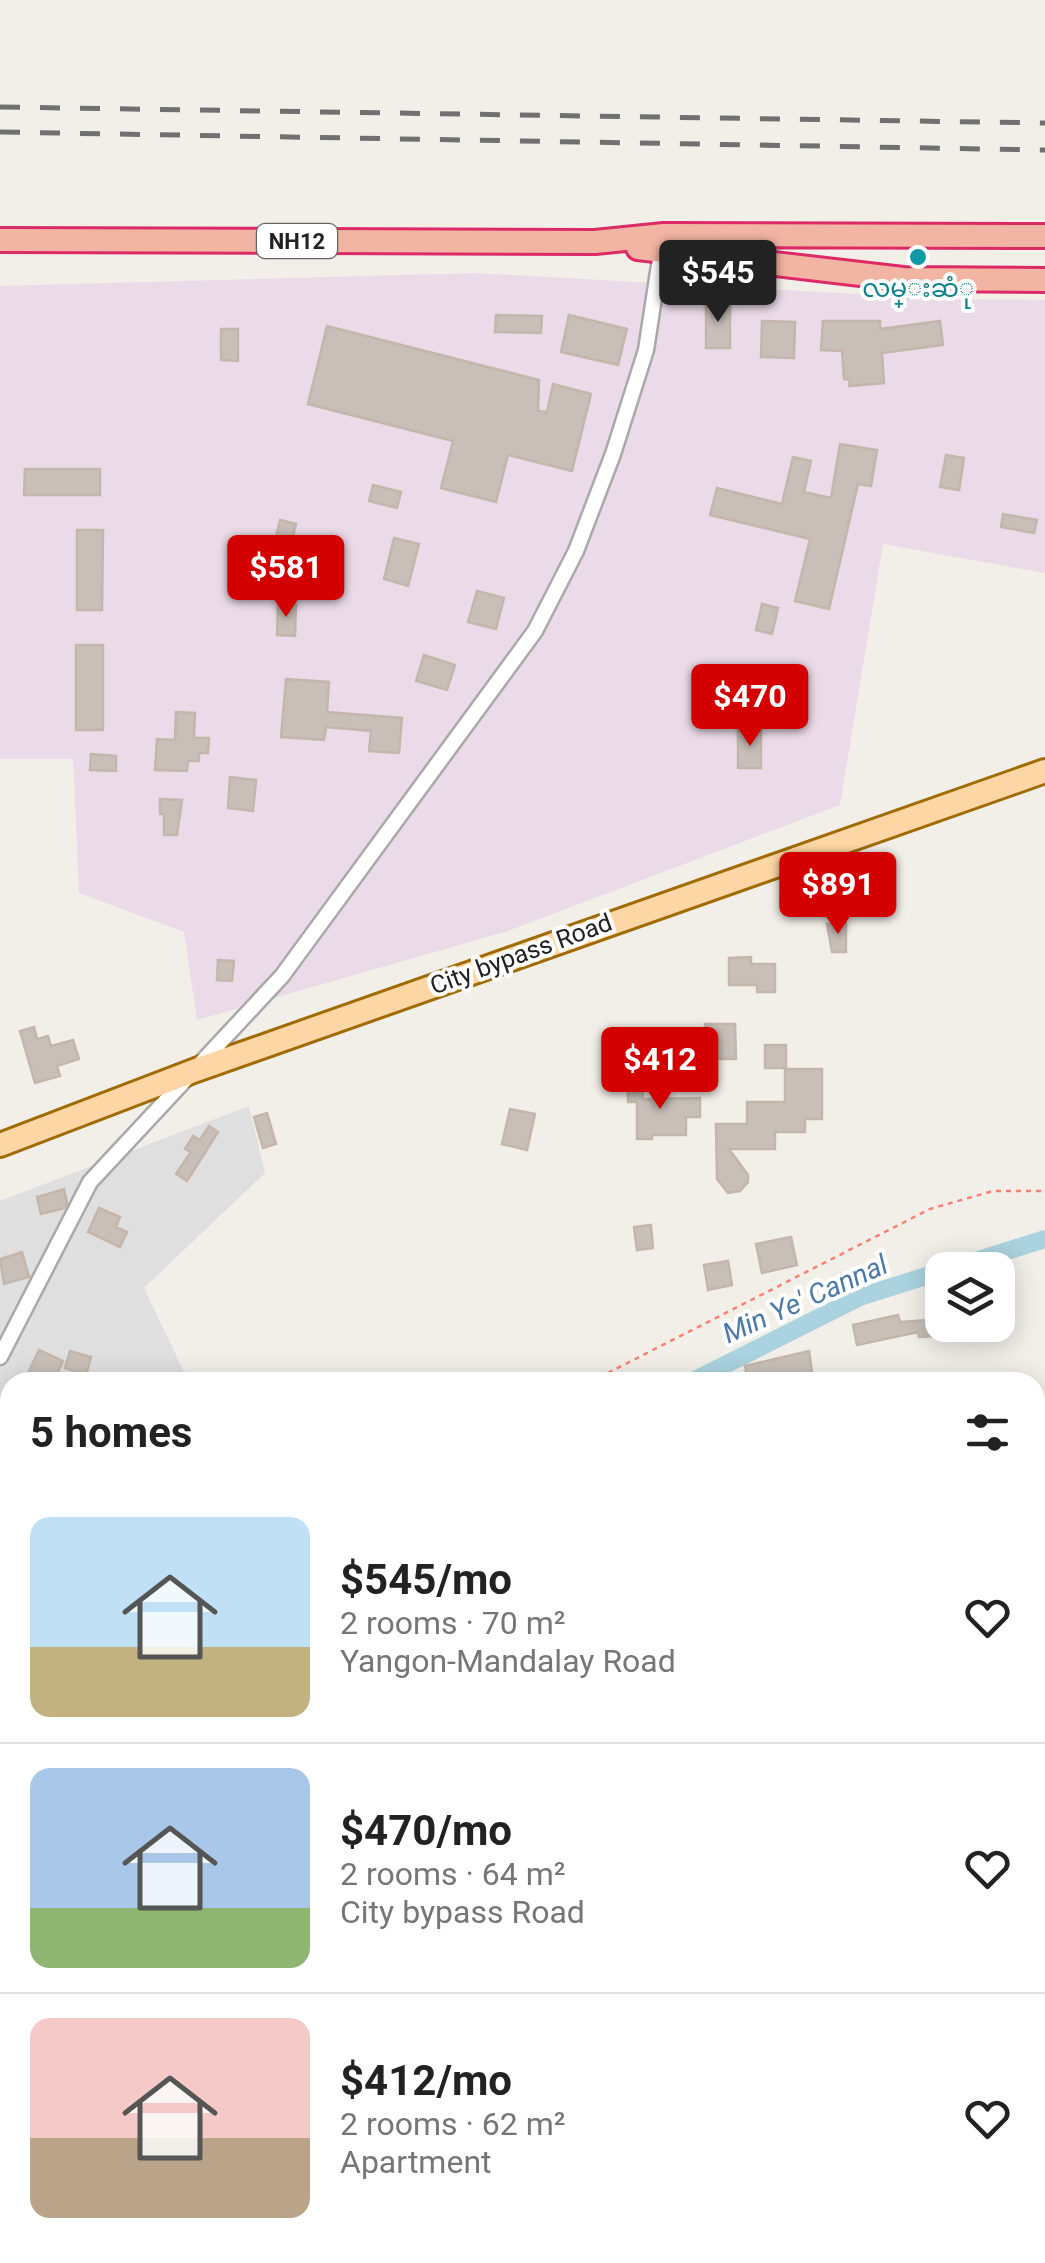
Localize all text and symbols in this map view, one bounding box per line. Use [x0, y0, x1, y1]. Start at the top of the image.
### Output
road number: NH12 [257, 224, 337, 258]
pin: $545 [659, 240, 777, 325]
marker: လမ္းဆံု [907, 246, 929, 268]
text: $545 [681, 253, 755, 291]
place label: လမ္းဆံု [862, 274, 974, 309]
pin: $581 [227, 535, 345, 620]
text: $581 [249, 548, 323, 586]
pin: $470 [691, 664, 809, 749]
text: $470 [713, 677, 787, 715]
pin: $891 [779, 852, 897, 937]
text: $891 [801, 865, 875, 903]
street label: City bypass Road [426, 908, 616, 1000]
pin: $412 [601, 1027, 719, 1112]
text: $412 [623, 1040, 697, 1078]
water label: Min Ye' Cannal [717, 1248, 893, 1350]
map controls [925, 1252, 1015, 1342]
button: layers [925, 1252, 1015, 1342]
icon: filters [960, 1405, 1015, 1460]
text: 5 homes [30, 1408, 192, 1457]
text: $545/mo [340, 1555, 512, 1604]
icon: home [110, 1557, 230, 1677]
icon: heart [960, 1590, 1015, 1645]
text: 2 rooms · 70 m² [340, 1604, 565, 1642]
text: Yangon-Mandalay Road [340, 1642, 676, 1680]
text: $470/mo [340, 1806, 512, 1855]
icon: home [110, 1808, 230, 1928]
icon: heart [960, 1841, 1015, 1896]
text: 2 rooms · 64 m² [340, 1855, 565, 1893]
text: City bypass Road [340, 1893, 585, 1931]
text: $412/mo [340, 2056, 512, 2105]
icon: home [110, 2058, 230, 2178]
icon: heart [960, 2091, 1015, 2146]
text: 2 rooms · 62 m² [340, 2105, 565, 2143]
text: Apartment [340, 2143, 492, 2181]

